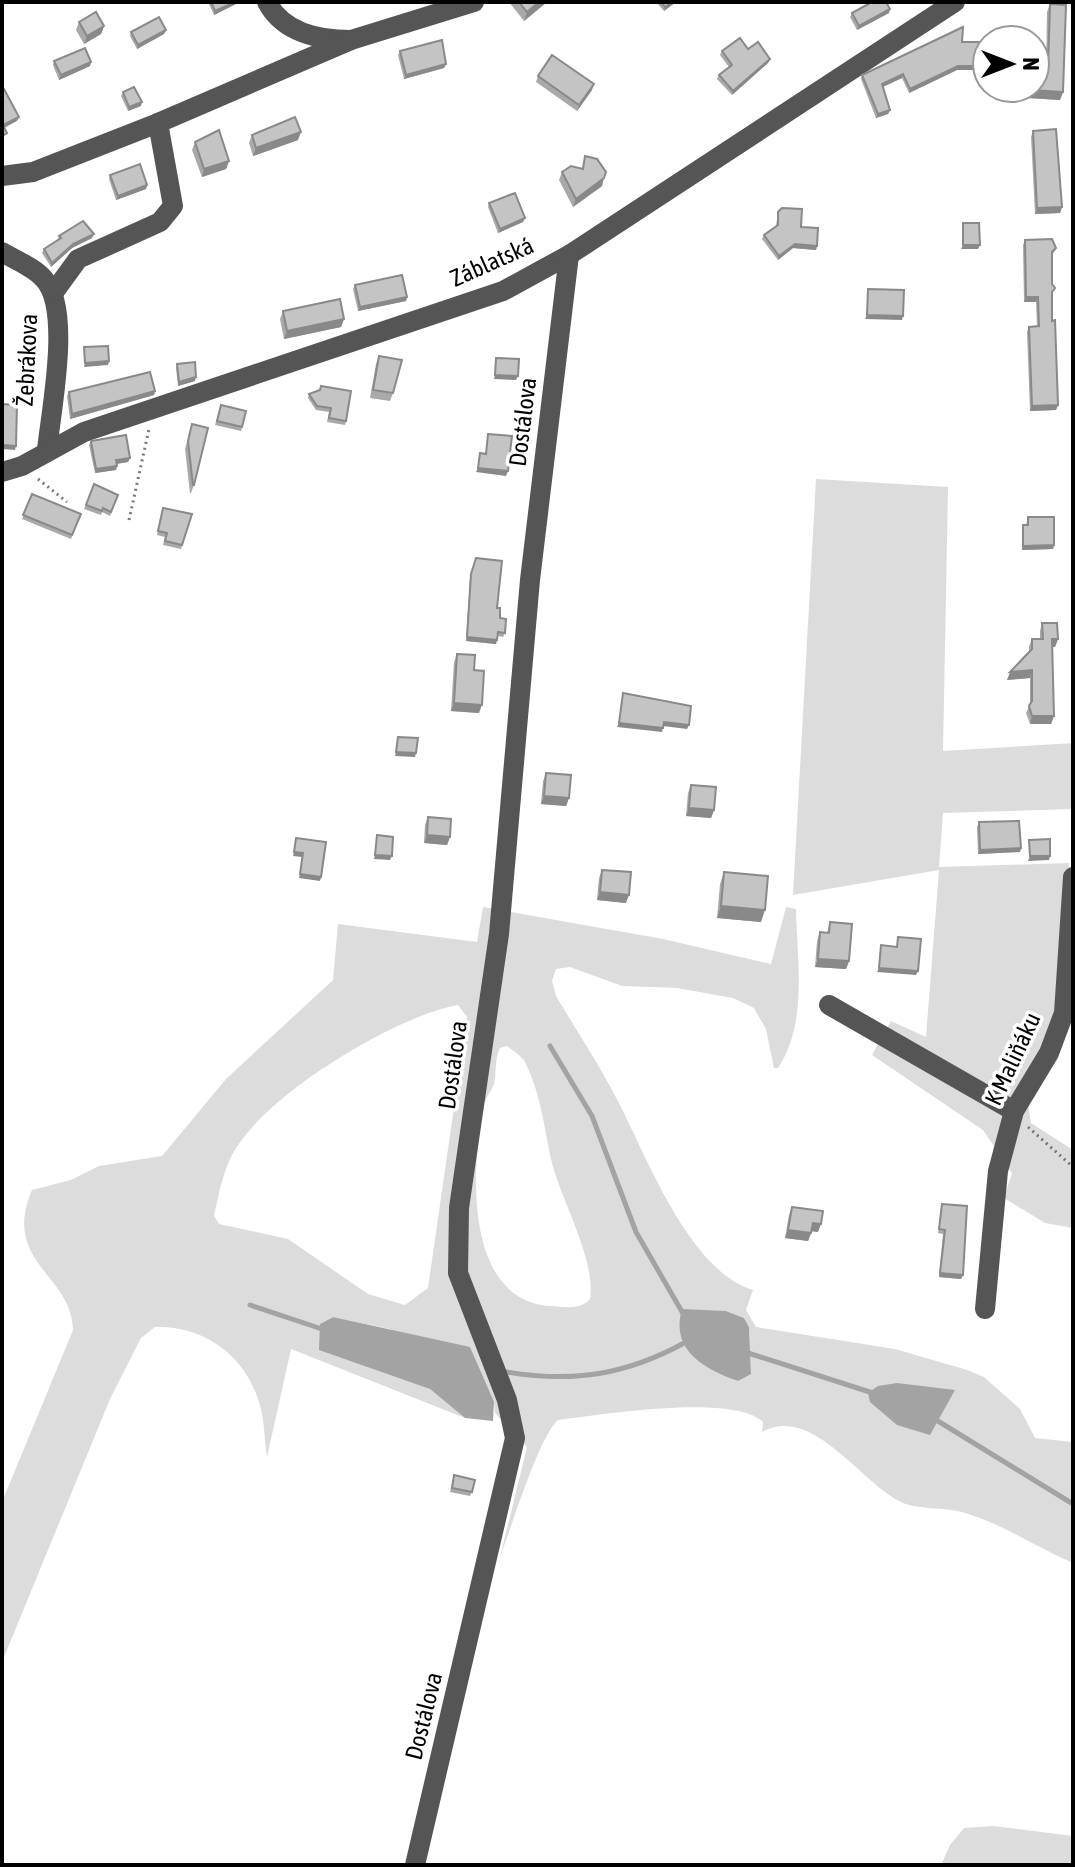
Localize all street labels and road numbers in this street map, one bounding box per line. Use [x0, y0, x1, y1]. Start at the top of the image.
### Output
street label: Záblatská [446, 231, 537, 292]
street label: Žebrákova [11, 313, 42, 407]
street label: Dostálova [504, 376, 541, 468]
street label: K Maliňáku [979, 1008, 1046, 1109]
street label: Dostálova [433, 1019, 472, 1111]
street label: Dostálova [400, 1669, 447, 1762]

